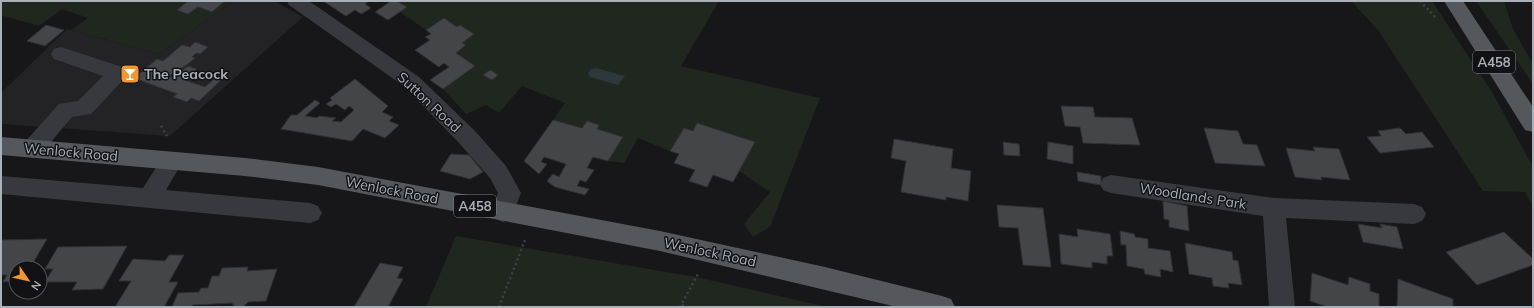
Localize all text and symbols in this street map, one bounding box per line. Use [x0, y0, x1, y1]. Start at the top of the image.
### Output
road number: A458 [1473, 51, 1515, 73]
bar icon: The Peacock [119, 63, 141, 85]
place label: The Peacock [144, 65, 228, 83]
street label: Sutton Road [393, 68, 465, 136]
street label: Wenlock Road [23, 139, 119, 165]
street label: Wenlock Road [344, 172, 440, 208]
street label: Woodlands Park [1138, 179, 1248, 213]
road number: A458 [454, 195, 496, 217]
street label: Wenlock Road [662, 233, 758, 271]
north arrow [8, 260, 48, 300]
text: N [28, 278, 44, 293]

